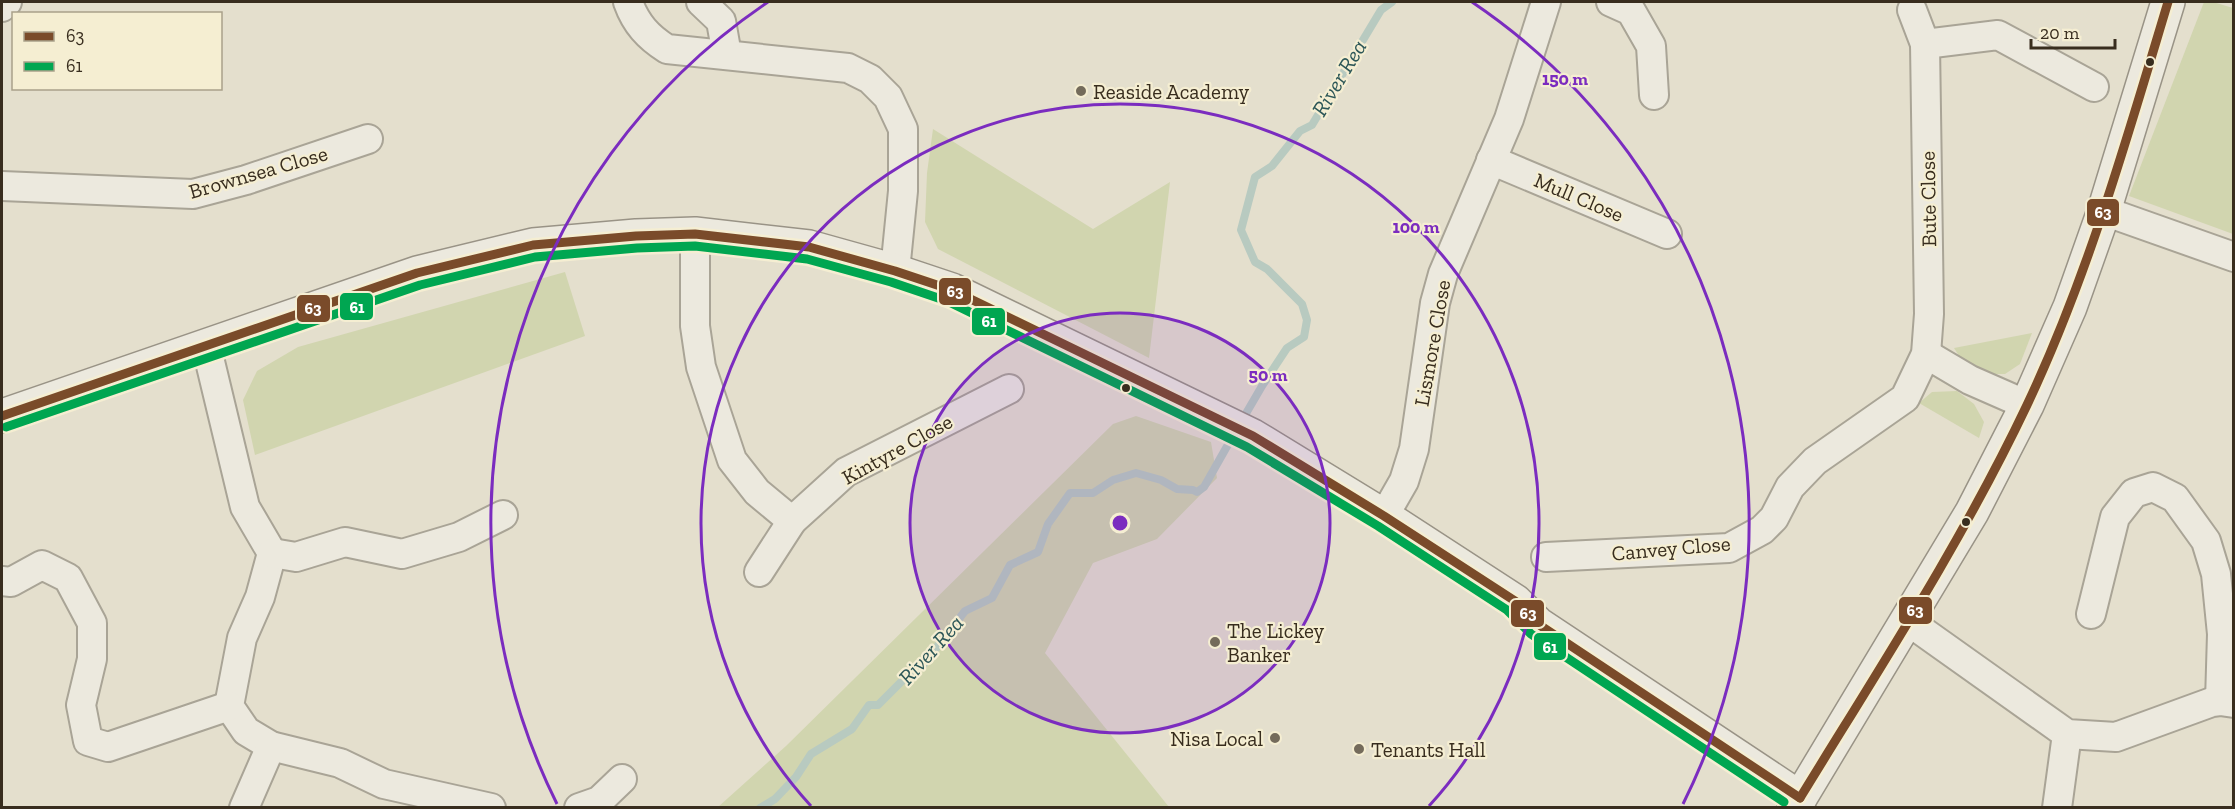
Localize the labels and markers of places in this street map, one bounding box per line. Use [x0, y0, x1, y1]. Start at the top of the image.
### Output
unlabelled marker [2144, 56, 2156, 68]
place label: Reaside Academy [1093, 79, 1250, 104]
marker: Reaside Academy [1074, 84, 1088, 98]
unlabelled marker [1120, 382, 1132, 394]
centre of rings [1110, 513, 1130, 533]
unlabelled marker [1960, 516, 1972, 528]
place label: The Lickey Banker [1227, 618, 1324, 667]
marker: The Lickey Banker [1208, 635, 1222, 649]
place label: Nisa Local [1170, 726, 1263, 751]
marker: Nisa Local [1268, 731, 1282, 745]
place label: Tenants Hall [1371, 737, 1486, 762]
marker: Tenants Hall [1352, 742, 1366, 756]

